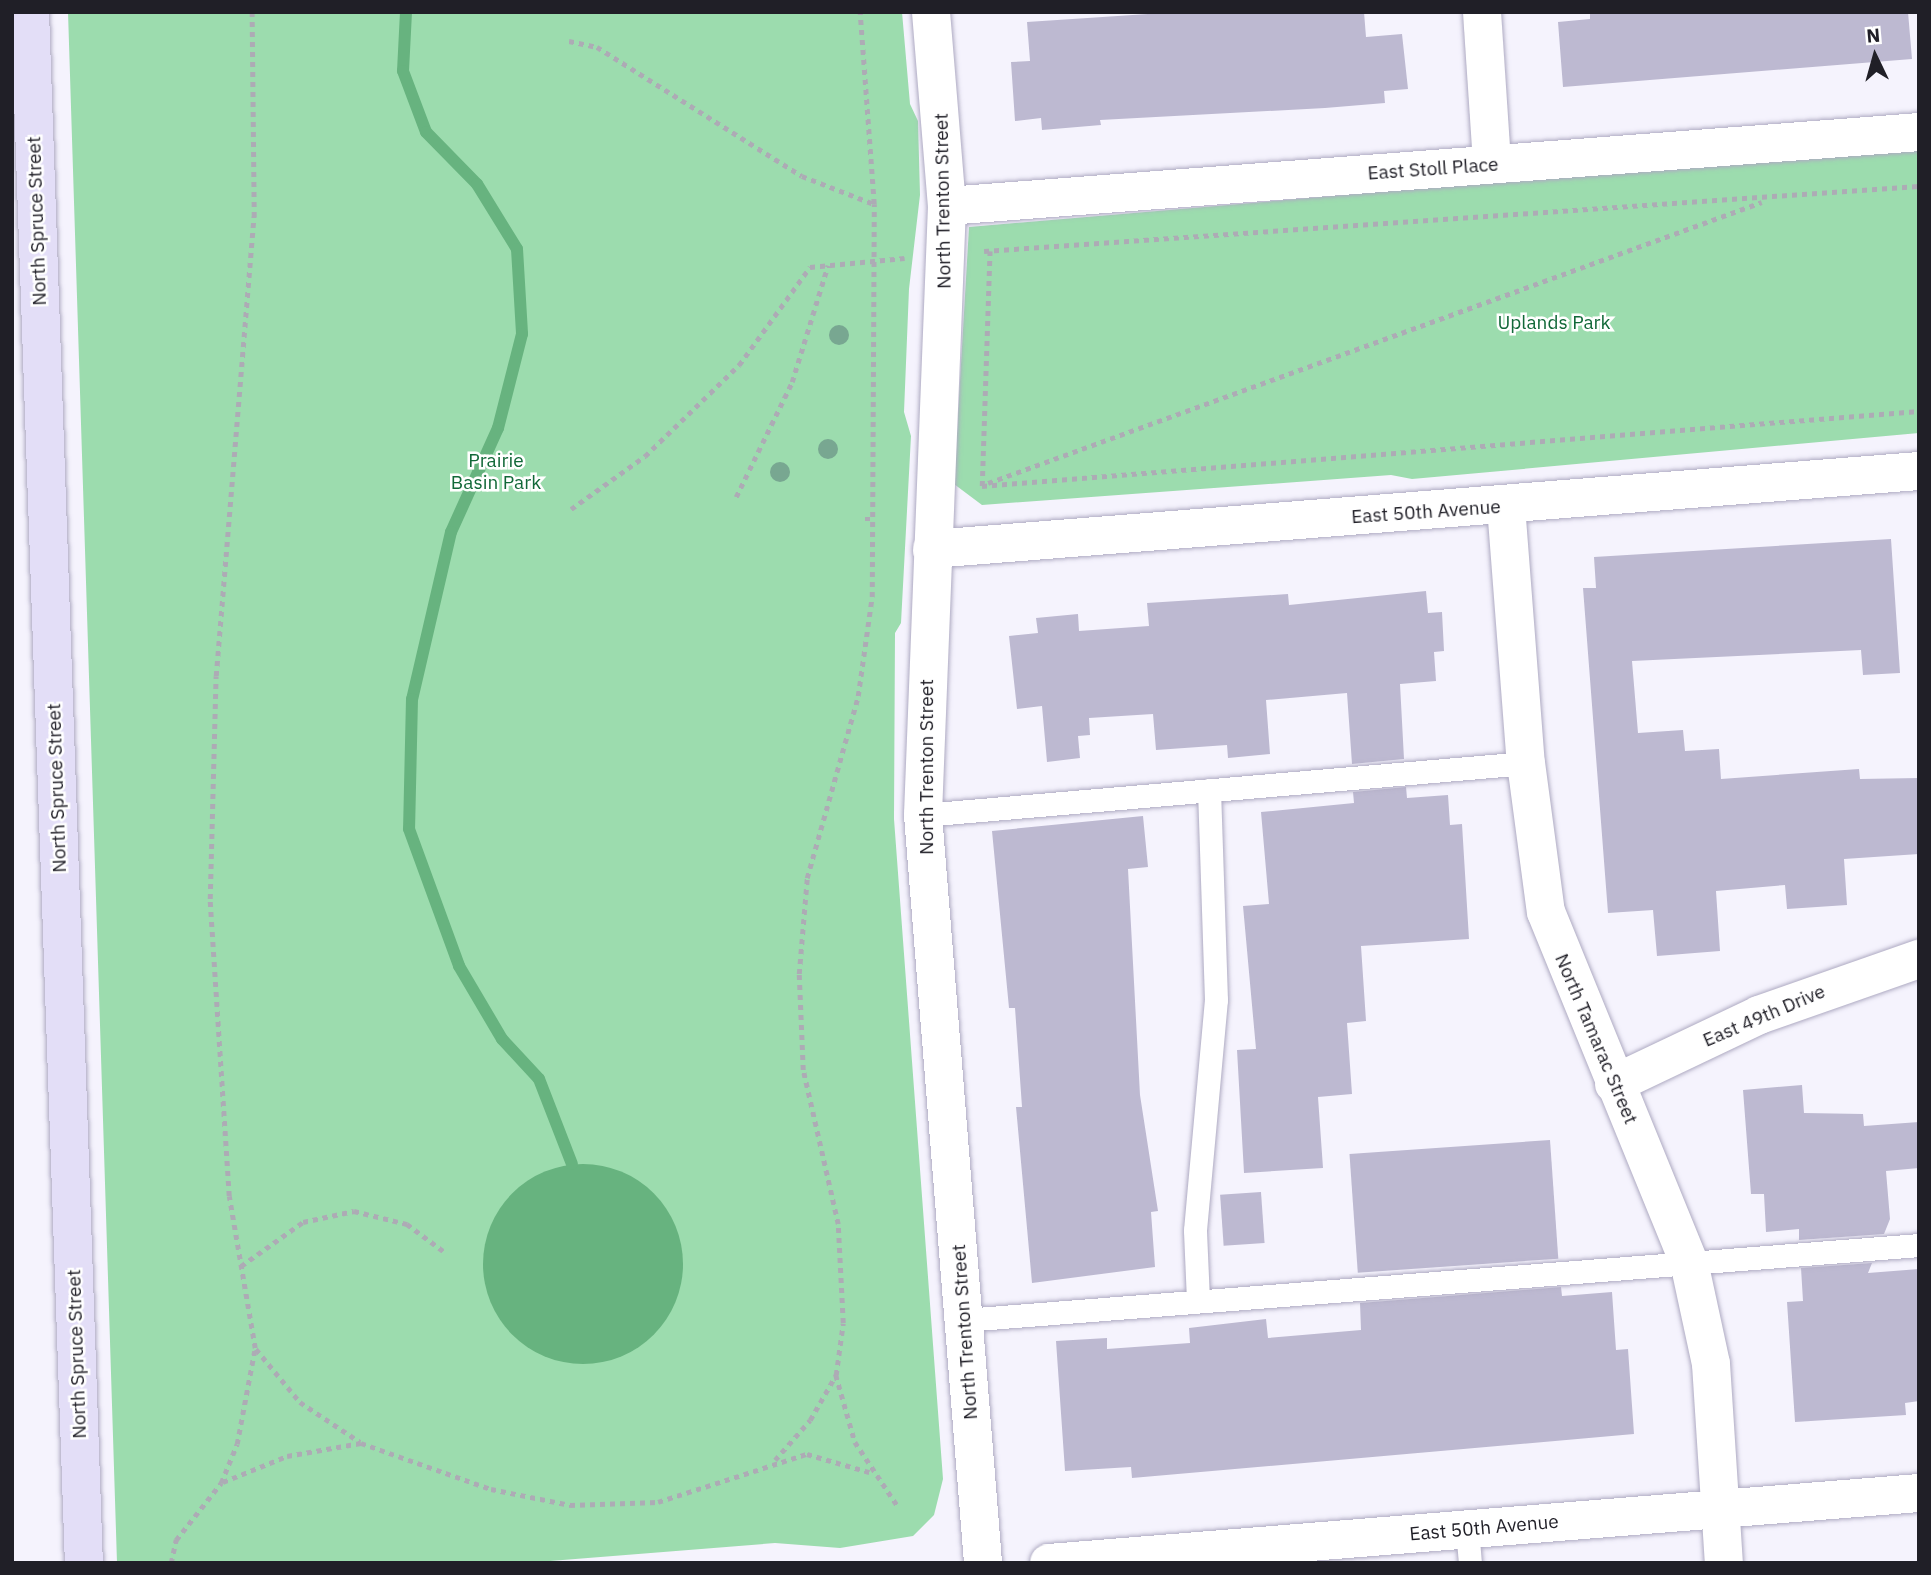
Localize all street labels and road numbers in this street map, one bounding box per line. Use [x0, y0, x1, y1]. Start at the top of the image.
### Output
street label: North Trenton Street [930, 113, 956, 289]
street label: North Spruce Street [23, 136, 51, 306]
street label: East Stoll Place [1367, 153, 1499, 185]
street label: East 50th Avenue [1351, 495, 1501, 529]
street label: North Trenton Street [916, 679, 938, 855]
street label: North Spruce Street [43, 703, 71, 873]
street label: North Tamarac Street [1550, 950, 1642, 1128]
street label: East 49th Drive [1700, 980, 1828, 1052]
street label: North Trenton Street [947, 1244, 983, 1420]
street label: North Spruce Street [63, 1269, 91, 1439]
street label: East 50th Avenue [1408, 1510, 1560, 1546]

